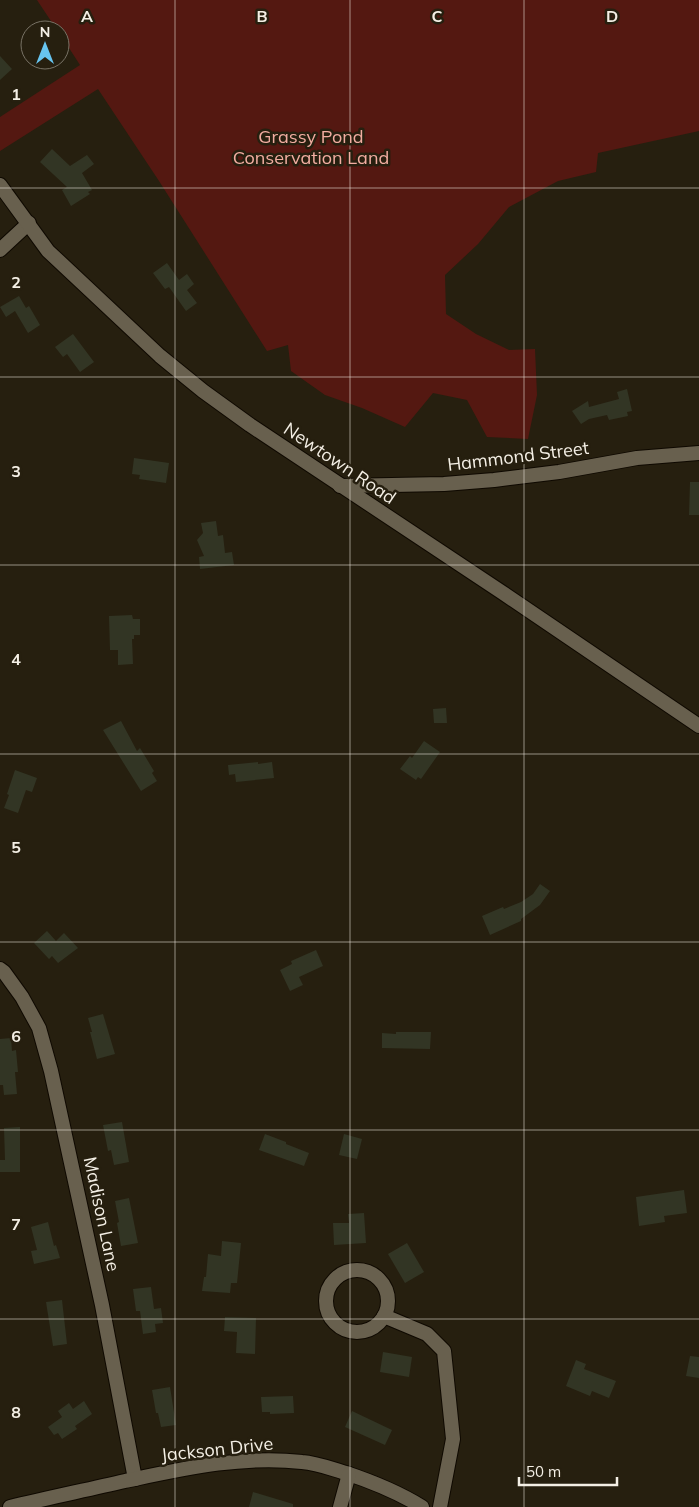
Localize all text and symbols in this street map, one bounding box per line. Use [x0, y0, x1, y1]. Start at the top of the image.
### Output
text: A [81, 6, 93, 26]
text: B [256, 6, 268, 26]
text: C [432, 6, 443, 26]
text: D [606, 6, 618, 26]
north arrow [20, 20, 70, 70]
text: N [40, 23, 50, 41]
text: 1 [11, 84, 21, 104]
park label: Grassy Pond Conservation Land [233, 125, 389, 169]
text: 2 [11, 272, 21, 292]
street label: Newtown Road [280, 417, 400, 509]
street label: Hammond Street [446, 436, 590, 476]
text: 3 [11, 461, 21, 481]
text: 4 [11, 649, 21, 669]
text: 5 [11, 837, 21, 857]
text: 6 [11, 1026, 21, 1046]
street label: Madison Lane [79, 1155, 125, 1273]
text: 7 [11, 1214, 21, 1234]
text: 8 [11, 1402, 21, 1422]
street label: Jackson Drive [160, 1432, 274, 1466]
scale bar [519, 1454, 616, 1486]
text: 50 m [526, 1462, 561, 1481]

